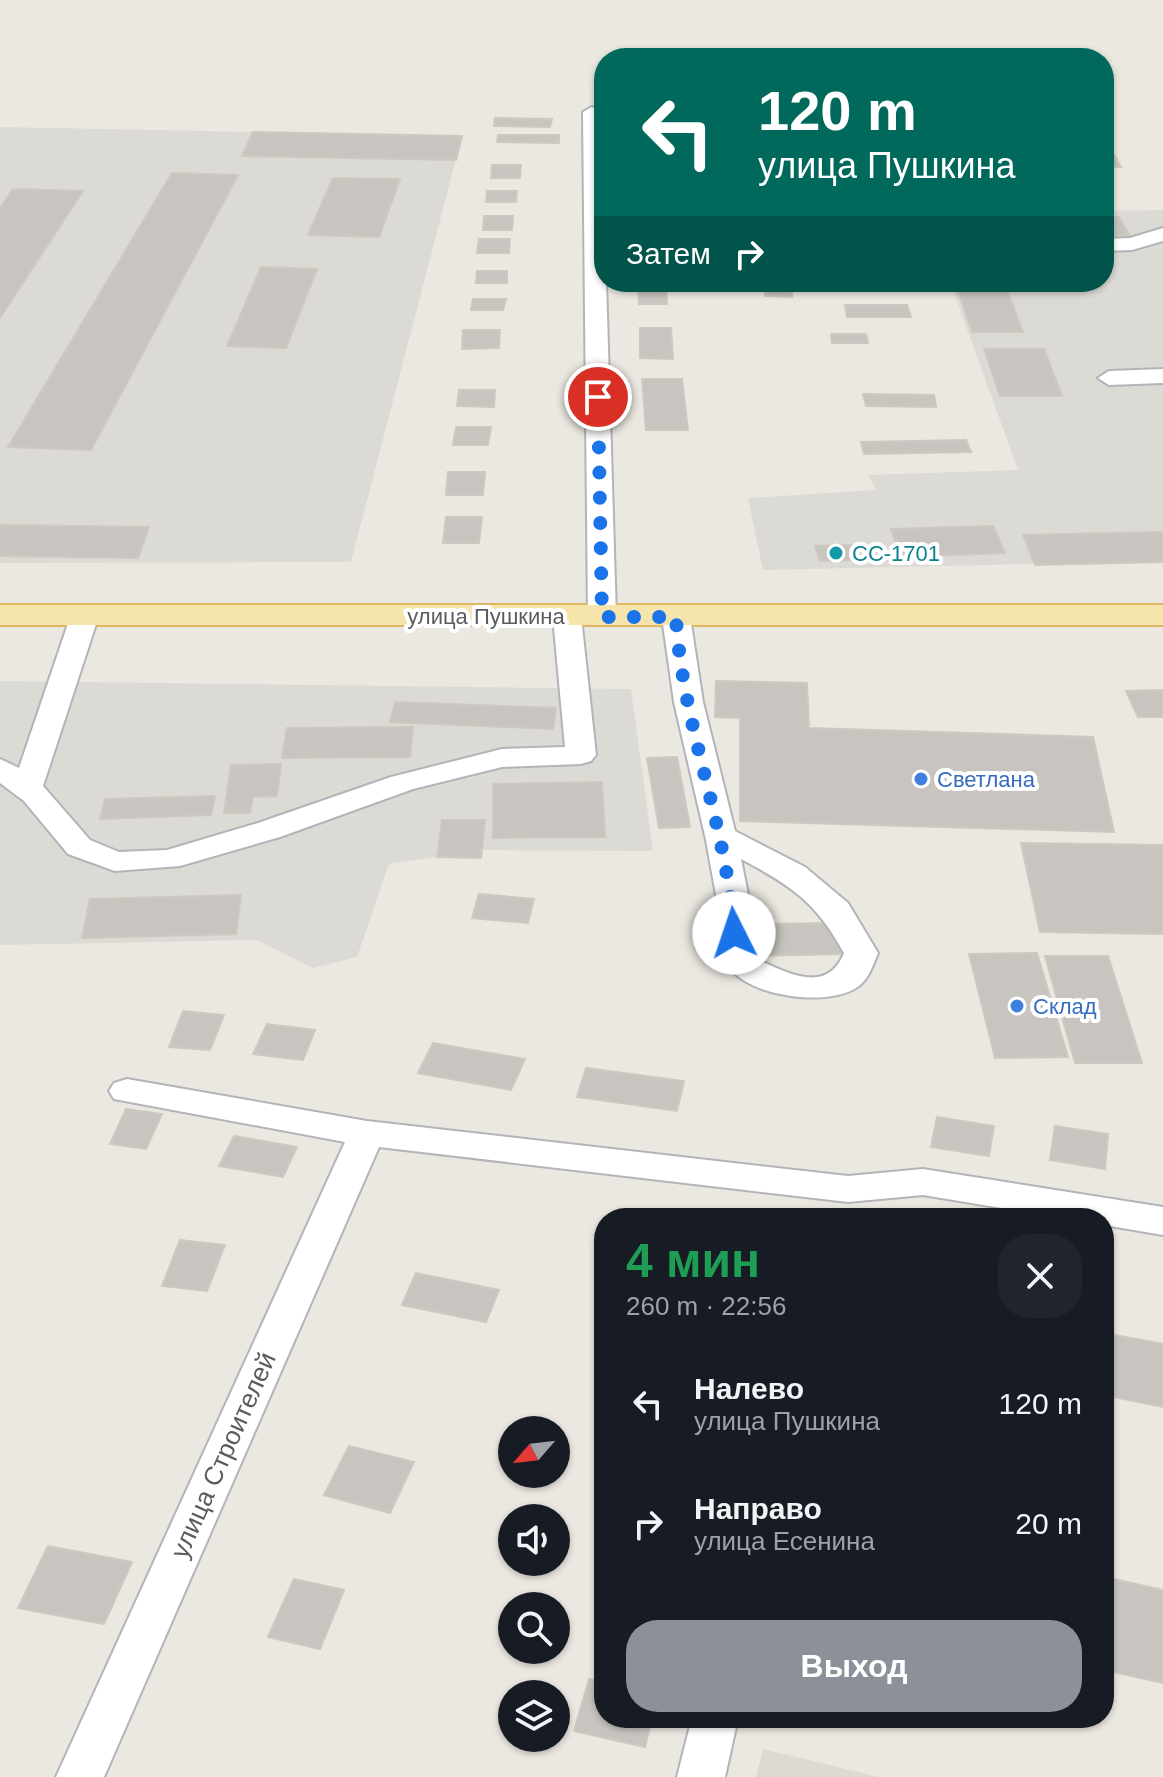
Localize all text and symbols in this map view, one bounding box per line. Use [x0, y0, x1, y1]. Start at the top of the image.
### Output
text: 120 m [758, 79, 917, 142]
icon: left [626, 80, 730, 184]
text: улица Пушкина [758, 145, 1015, 186]
icon: right [727, 232, 771, 276]
text: Затем [626, 237, 711, 270]
pin [564, 363, 632, 431]
icon: arrive [576, 375, 620, 419]
place label: СС-1701 [852, 541, 940, 566]
marker: СС-1701 [827, 544, 845, 562]
street label: улица Пушкина [407, 604, 565, 629]
place label: Светлана [937, 767, 1036, 792]
marker: Светлана [912, 770, 930, 788]
position arrow [692, 891, 776, 975]
place label: Склад [1033, 994, 1097, 1019]
marker: Склад [1008, 997, 1026, 1015]
text: 4 мин [626, 1234, 760, 1287]
button: close [998, 1234, 1082, 1318]
text: 260 m · 22:56 [626, 1291, 786, 1321]
street label: улица Строителей [164, 1347, 282, 1563]
text: Налево [694, 1372, 804, 1405]
icon: left [626, 1382, 670, 1426]
text: 120 m [999, 1387, 1082, 1420]
text: улица Пушкина [694, 1406, 880, 1436]
north arrow [498, 1416, 570, 1488]
map controls [498, 1416, 570, 1752]
text: Направо [694, 1492, 822, 1525]
icon: right [626, 1502, 670, 1546]
button: sound [498, 1504, 570, 1576]
text: 20 m [1015, 1507, 1082, 1540]
text: улица Есенина [694, 1526, 875, 1556]
button: search [498, 1592, 570, 1664]
button: Выход [626, 1620, 1082, 1712]
button: layers [498, 1680, 570, 1752]

